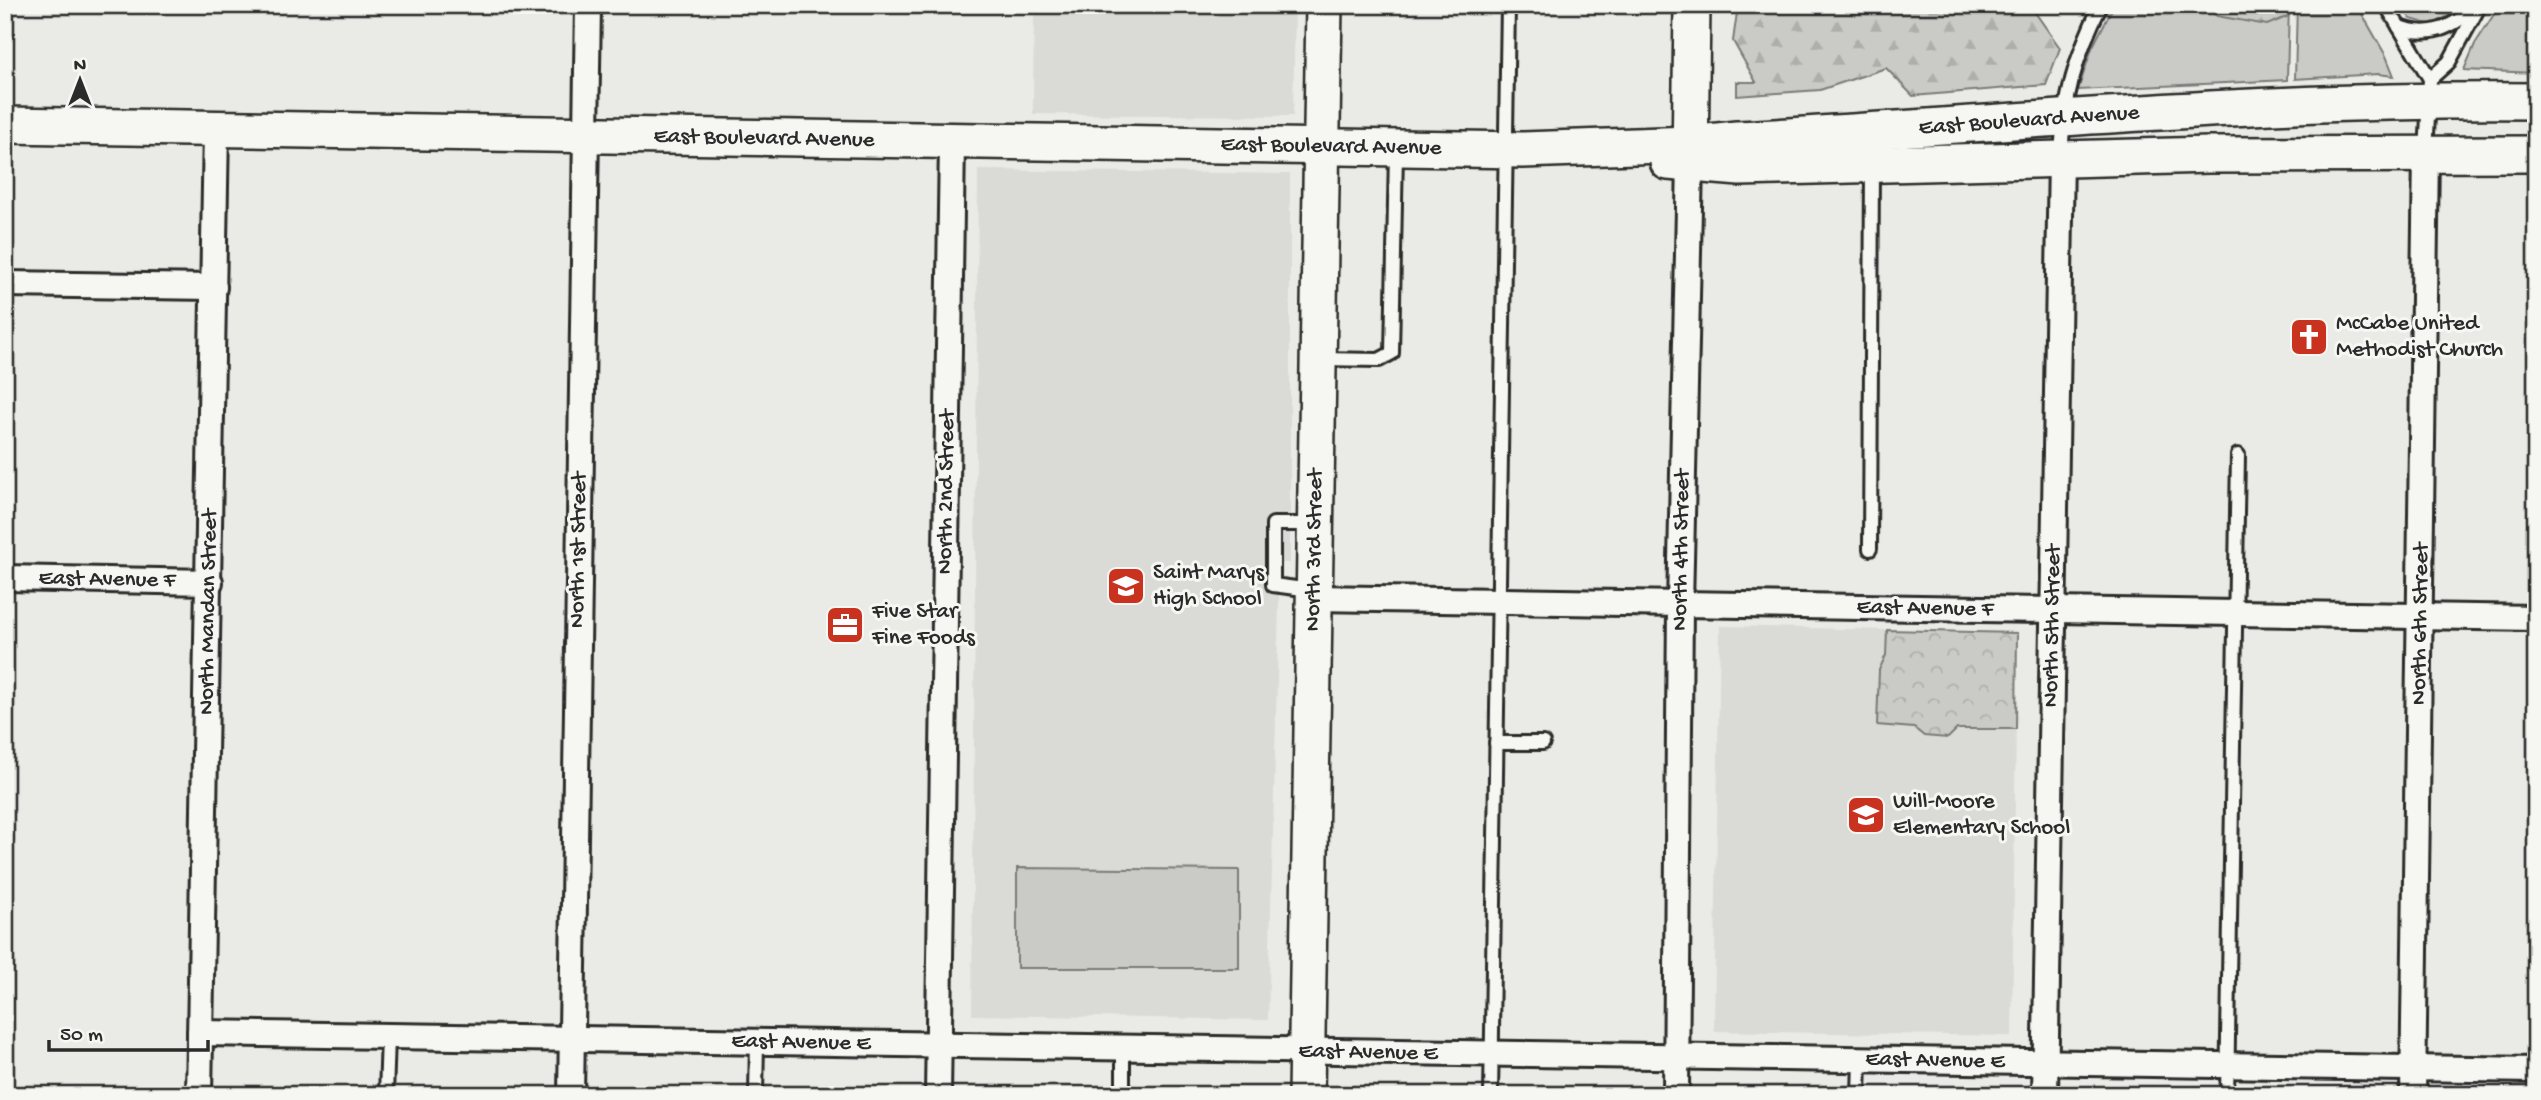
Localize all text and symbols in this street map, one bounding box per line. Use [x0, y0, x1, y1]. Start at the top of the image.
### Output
north arrow [46, 46, 116, 116]
text: N [74, 55, 86, 78]
street label: East Boulevard Avenue [1918, 100, 2141, 142]
street label: East Boulevard Avenue [653, 124, 876, 154]
street label: East Boulevard Avenue [1220, 132, 1443, 162]
place label: McCabe United Methodist Church [2336, 311, 2503, 364]
church icon: McCabe United Methodist Church [2288, 316, 2330, 358]
street label: North 2nd Street [932, 408, 962, 575]
street label: North 3rd Street [1300, 467, 1330, 632]
street label: North 4th Street [1667, 467, 1697, 631]
street label: North 1st Street [564, 470, 594, 628]
street label: North Mandan Street [194, 507, 224, 715]
street label: North 6th Street [2406, 541, 2436, 705]
street label: North 5th Street [2038, 543, 2068, 708]
place label: Saint Marys High School [1153, 560, 1264, 613]
street label: East Avenue F [38, 565, 177, 595]
school or university icon: Saint Marys High School [1105, 565, 1147, 607]
street label: East Avenue F [1856, 594, 1995, 624]
place label: Five Star Fine Foods [871, 599, 975, 652]
office icon: Five Star Fine Foods [824, 604, 866, 646]
place label: Will-Moore Elementary School [1893, 789, 2070, 842]
school or university icon: Will-Moore Elementary School [1845, 794, 1887, 836]
scale bar [49, 1009, 208, 1053]
text: 50 m [60, 1024, 103, 1049]
street label: East Avenue E [731, 1028, 873, 1058]
street label: East Avenue E [1298, 1038, 1440, 1068]
street label: East Avenue E [1865, 1046, 2007, 1076]

